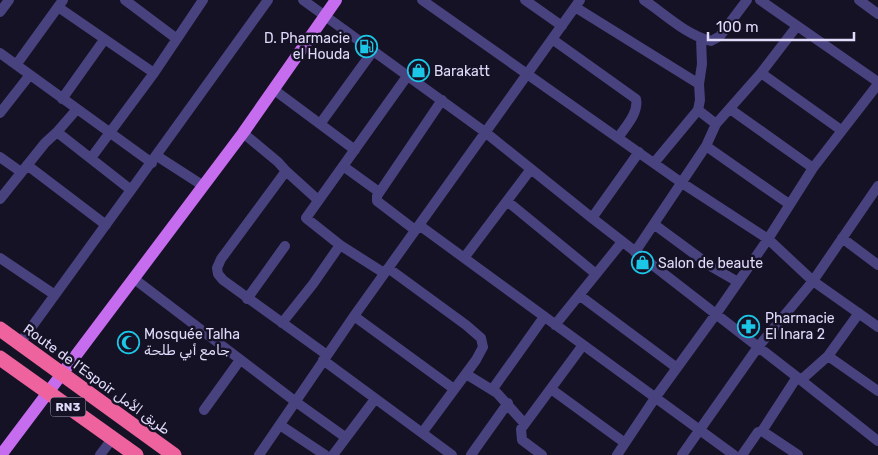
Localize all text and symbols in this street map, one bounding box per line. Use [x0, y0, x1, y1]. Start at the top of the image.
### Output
scale bar [708, 10, 854, 42]
text: 100 m [716, 18, 758, 36]
place label: D. Pharmacie el Houda [264, 30, 350, 63]
fuel station icon: D. Pharmacie el Houda [354, 34, 378, 58]
shop icon: Barakatt [406, 59, 430, 83]
place label: Barakatt [434, 63, 490, 80]
shop icon: Salon de beaute [630, 251, 654, 275]
place label: Salon de beaute [658, 255, 763, 272]
place label: Pharmacie El Inara 2 [765, 310, 835, 343]
pharmacy icon: Pharmacie El Inara 2 [737, 314, 761, 338]
street label: Route de l’Espoir طريق الأمل [20, 320, 174, 439]
place label: Mosquée Talha جامع أبي طلحة [144, 326, 240, 361]
mosque icon: Mosquée Talha جامع أبي طلحة [116, 330, 140, 354]
road number: RN3 [50, 398, 86, 417]

